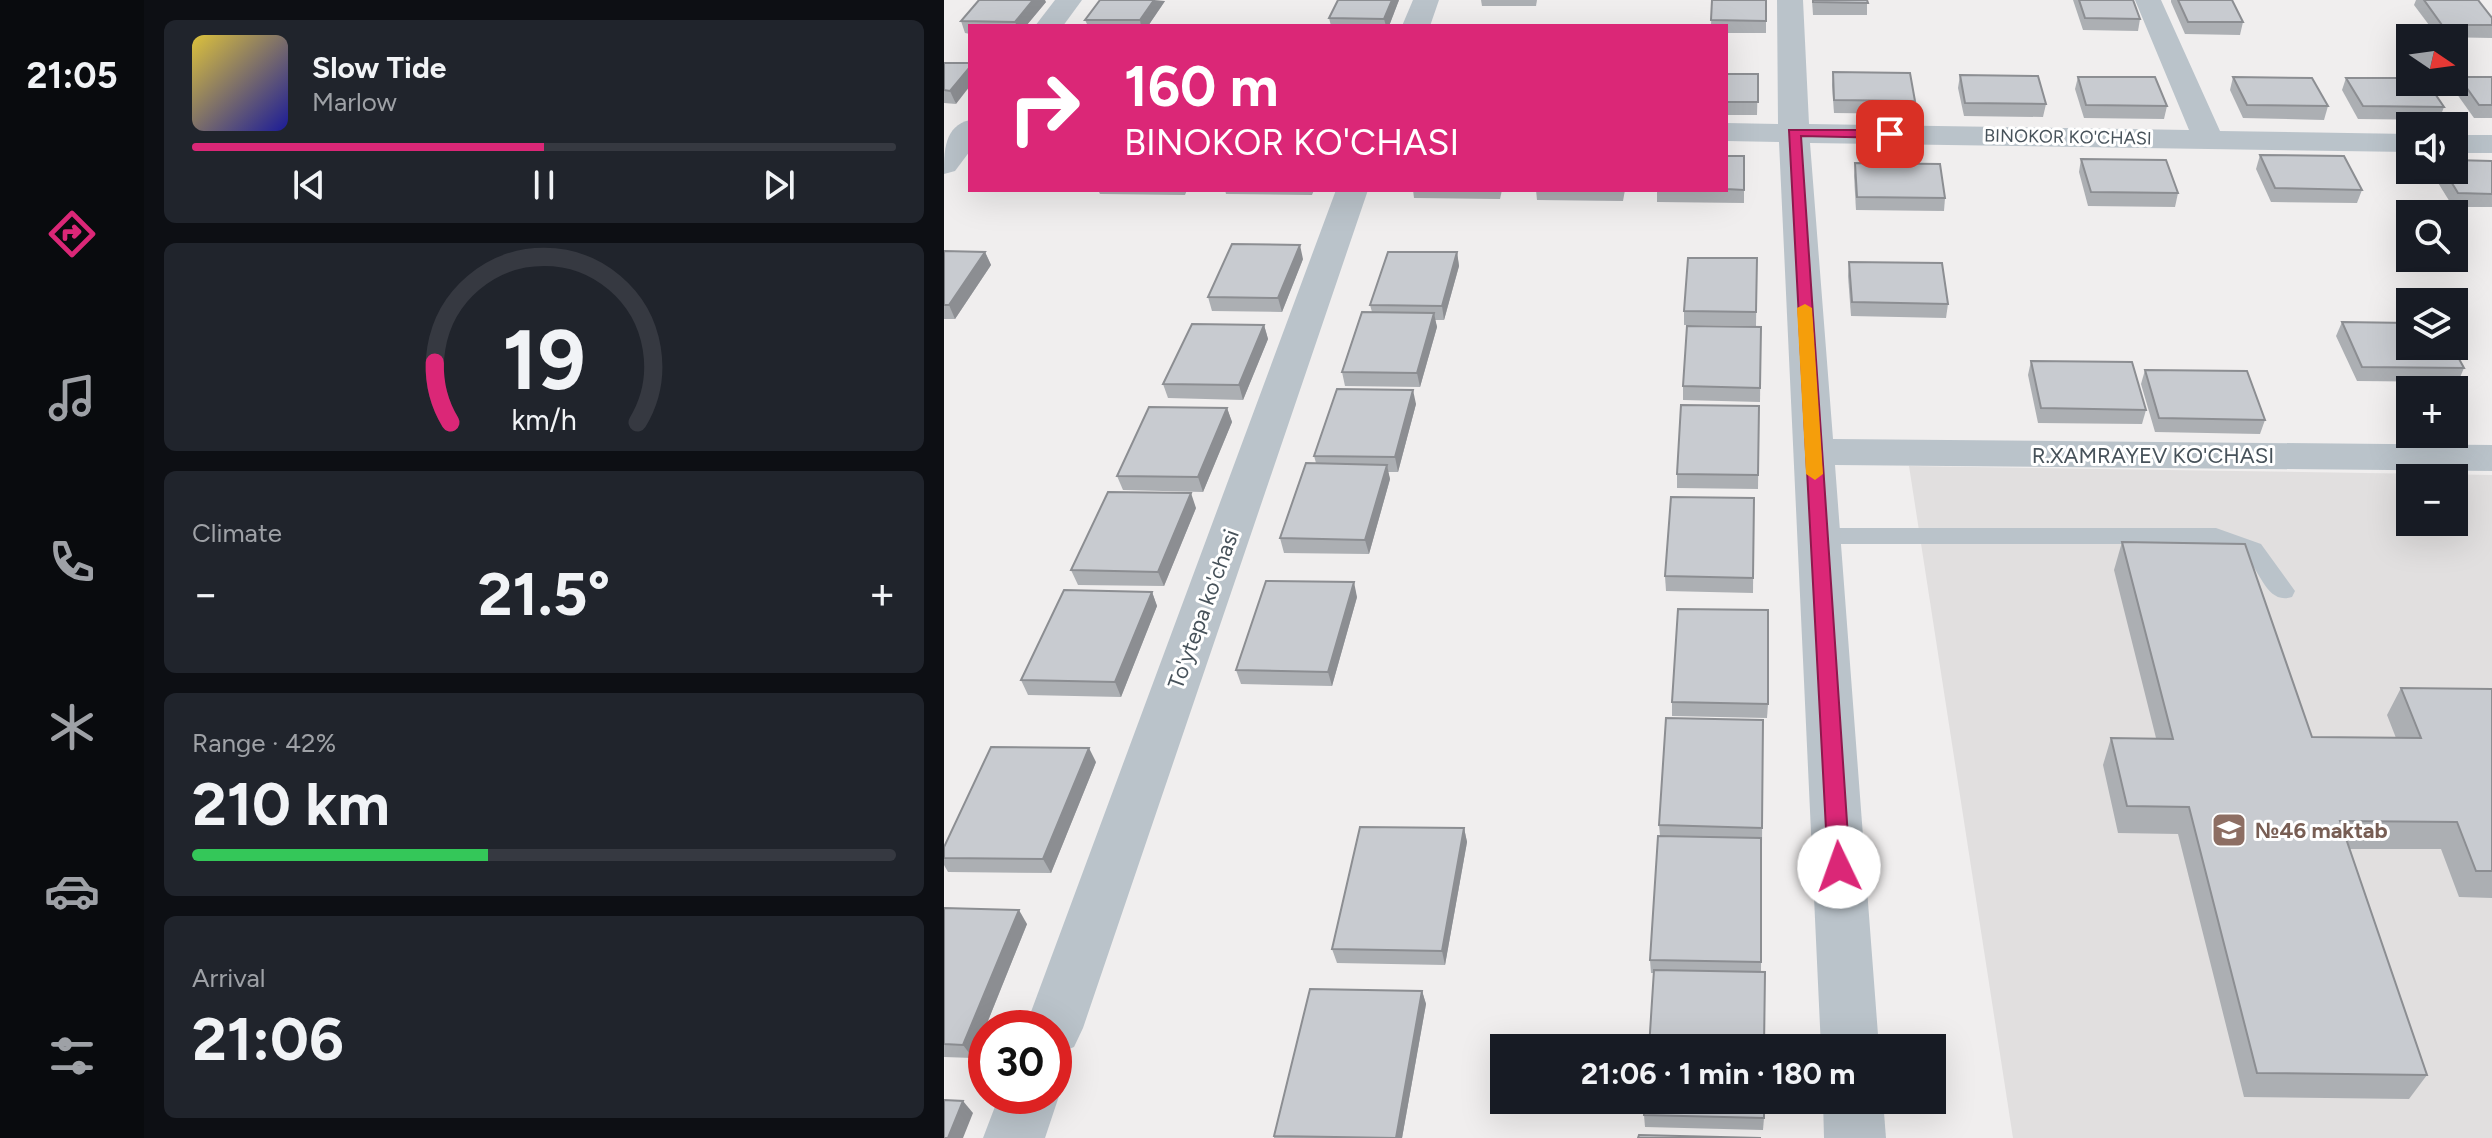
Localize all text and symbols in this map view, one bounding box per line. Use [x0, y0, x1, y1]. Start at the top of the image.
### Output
north arrow [2396, 24, 2468, 96]
map controls [2396, 24, 2468, 536]
text: Slow Tide [312, 49, 446, 86]
text: 160 m [1124, 53, 1279, 120]
text: 21:05 [26, 54, 118, 97]
icon: right [992, 56, 1096, 160]
text: Marlow [312, 86, 397, 118]
pin [1856, 100, 1924, 168]
icon: arrive [1868, 112, 1912, 156]
button: sound [2396, 112, 2468, 184]
text: BINOKOR KO'CHASI [1124, 121, 1459, 164]
street label: BINOKOR KO'CHASI [1984, 125, 2152, 149]
icon: previous [287, 163, 331, 207]
icon: pause [522, 163, 566, 207]
icon: next [757, 163, 801, 207]
button: search [2396, 200, 2468, 272]
icon: directions [44, 206, 100, 262]
button: layers [2396, 288, 2468, 360]
text: 19 [502, 309, 586, 409]
icon: music [44, 370, 100, 426]
button: + [2396, 376, 2468, 448]
text: km/h [511, 403, 577, 437]
street label: R.XAMRAYEV KO'CHASI [2032, 442, 2274, 469]
button: − [2396, 464, 2468, 536]
text: Climate [192, 517, 282, 549]
street label: To'ytepa ko'chasi [1162, 526, 1245, 693]
icon: phone [44, 534, 100, 590]
text: 21.5° [478, 558, 610, 630]
text: − [192, 567, 219, 620]
text: + [869, 567, 896, 620]
icon: climate [44, 699, 100, 755]
text: Range · 42% [192, 727, 336, 759]
text: 210 km [192, 768, 390, 840]
school or university icon: №46 maktab [2210, 811, 2248, 849]
place label: №46 maktab [2255, 817, 2388, 844]
position arrow [1797, 825, 1881, 909]
icon: car [44, 863, 100, 919]
text: Arrival [192, 962, 265, 994]
text: 21:06 [192, 1003, 344, 1075]
speed limit sign: 30 [968, 1010, 1072, 1114]
icon: filters [44, 1028, 100, 1084]
text: 21:06 · 1 min · 180 m [1581, 1055, 1855, 1092]

